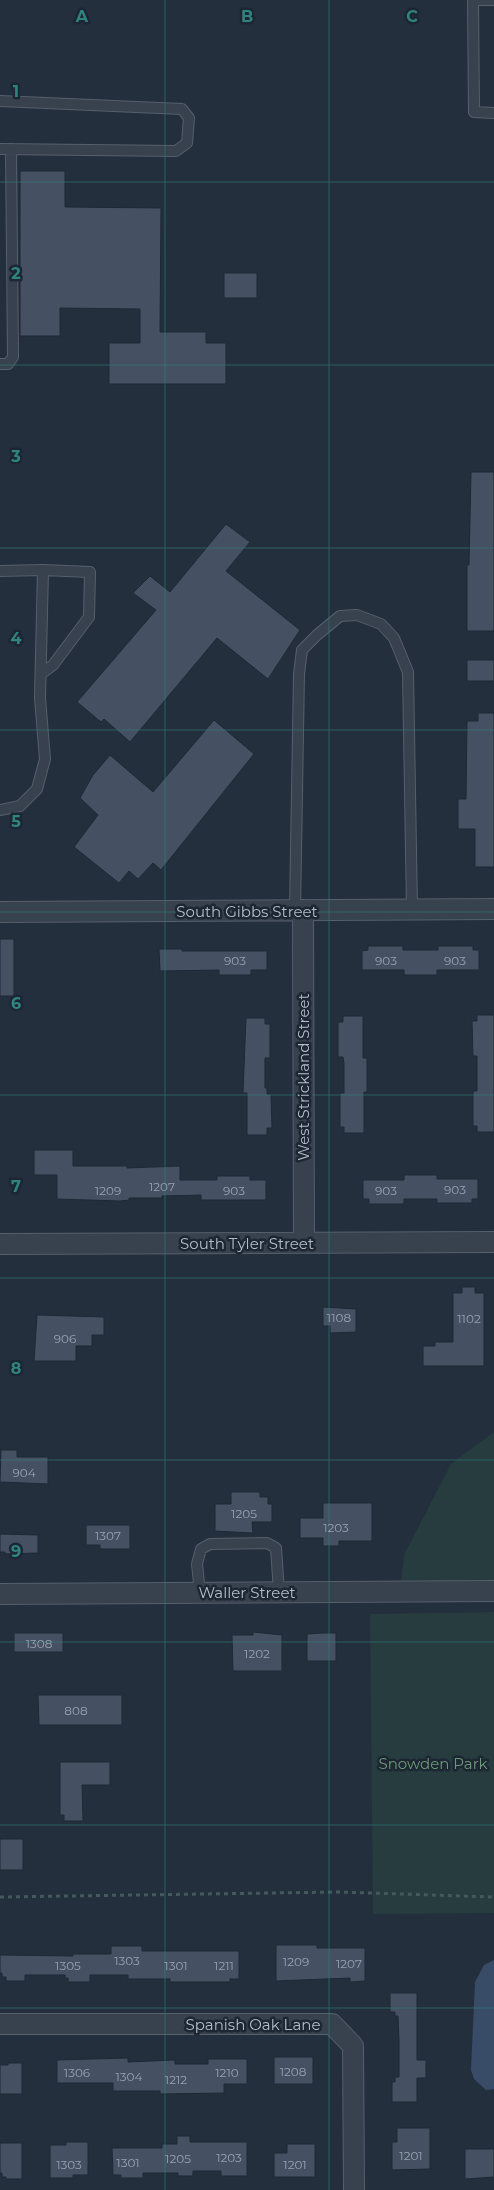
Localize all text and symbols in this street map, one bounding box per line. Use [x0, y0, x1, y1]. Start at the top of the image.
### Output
text: A [75, 7, 89, 26]
text: B [241, 7, 253, 26]
text: C [406, 7, 418, 26]
text: 1 [13, 82, 19, 101]
text: 2 [11, 264, 21, 283]
text: 3 [10, 447, 21, 466]
text: 4 [10, 629, 22, 648]
text: 5 [11, 812, 21, 831]
street label: South Gibbs Street [176, 902, 318, 921]
house number: 903 [224, 953, 246, 968]
house number: 903 [375, 953, 397, 968]
house number: 903 [444, 953, 466, 968]
street label: West Strickland Street [294, 993, 313, 1161]
text: 6 [11, 994, 21, 1013]
text: 7 [11, 1177, 21, 1196]
house number: 1207 [149, 1179, 175, 1194]
house number: 903 [444, 1182, 466, 1197]
house number: 1209 [95, 1183, 121, 1198]
house number: 903 [223, 1183, 245, 1198]
house number: 903 [375, 1183, 397, 1198]
street label: South Tyler Street [180, 1234, 314, 1253]
house number: 1108 [327, 1310, 351, 1325]
house number: 1102 [457, 1311, 481, 1326]
house number: 906 [54, 1331, 76, 1346]
text: 8 [11, 1359, 21, 1378]
house number: 904 [12, 1465, 36, 1480]
house number: 1205 [231, 1506, 257, 1521]
house number: 1203 [323, 1520, 349, 1535]
house number: 1307 [95, 1528, 121, 1543]
text: 9 [11, 1542, 21, 1561]
street label: Waller Street [198, 1583, 296, 1602]
house number: 1308 [26, 1636, 53, 1651]
house number: 1202 [244, 1646, 270, 1661]
house number: 808 [64, 1703, 88, 1718]
park label: Snowden Park [378, 1754, 488, 1773]
house number: 1303 [114, 1953, 140, 1968]
house number: 1209 [283, 1954, 309, 1969]
house number: 1207 [336, 1956, 362, 1971]
house number: 1305 [55, 1958, 81, 1973]
house number: 1301 [164, 1958, 188, 1973]
house number: 1211 [214, 1958, 234, 1973]
street label: Spanish Oak Lane [186, 2015, 320, 2034]
house number: 1208 [280, 2064, 307, 2079]
house number: 1306 [64, 2065, 90, 2080]
house number: 1210 [215, 2065, 239, 2080]
house number: 1304 [116, 2069, 143, 2084]
house number: 1212 [165, 2072, 187, 2087]
house number: 1201 [399, 2148, 423, 2163]
house number: 1203 [216, 2150, 242, 2165]
house number: 1205 [165, 2151, 191, 2166]
house number: 1301 [116, 2155, 140, 2170]
house number: 1303 [56, 2157, 82, 2172]
house number: 1201 [283, 2157, 307, 2172]

